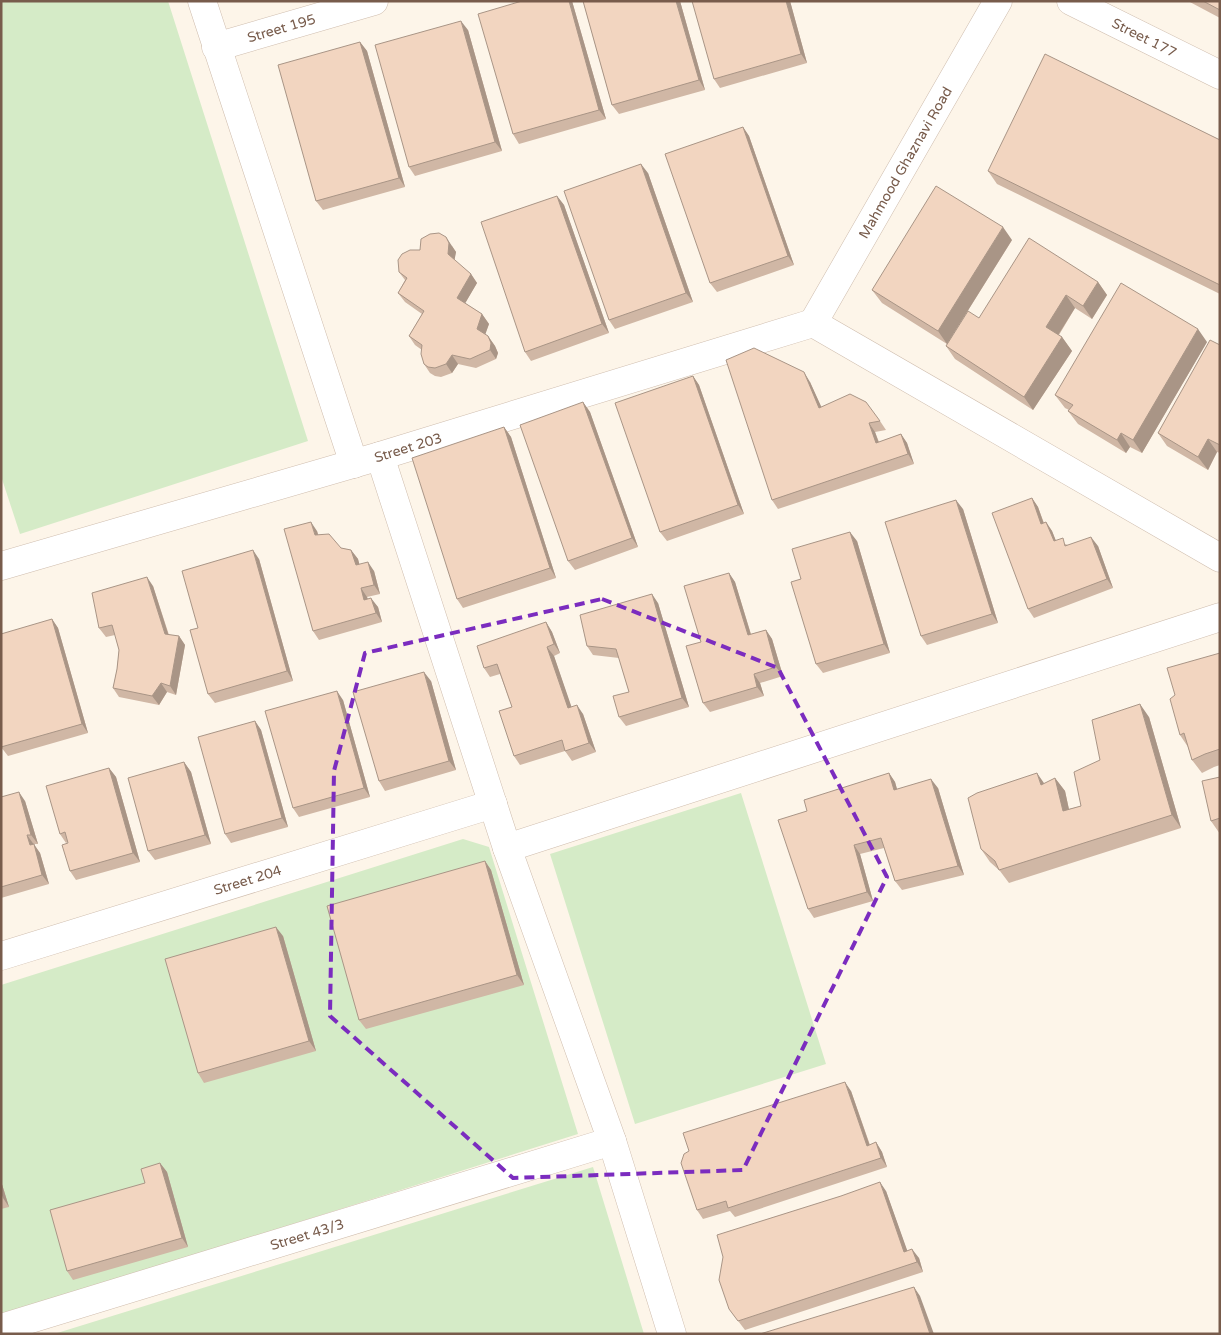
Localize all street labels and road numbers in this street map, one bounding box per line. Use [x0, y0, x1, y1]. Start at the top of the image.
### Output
street label: Street 195 [245, 11, 317, 46]
street label: Street 177 [1109, 15, 1179, 61]
street label: Mahmood Ghaznavi Road [855, 84, 956, 242]
street label: Street 203 [372, 429, 444, 466]
street label: Street 204 [212, 862, 284, 899]
street label: Street 43/3 [268, 1216, 346, 1254]

